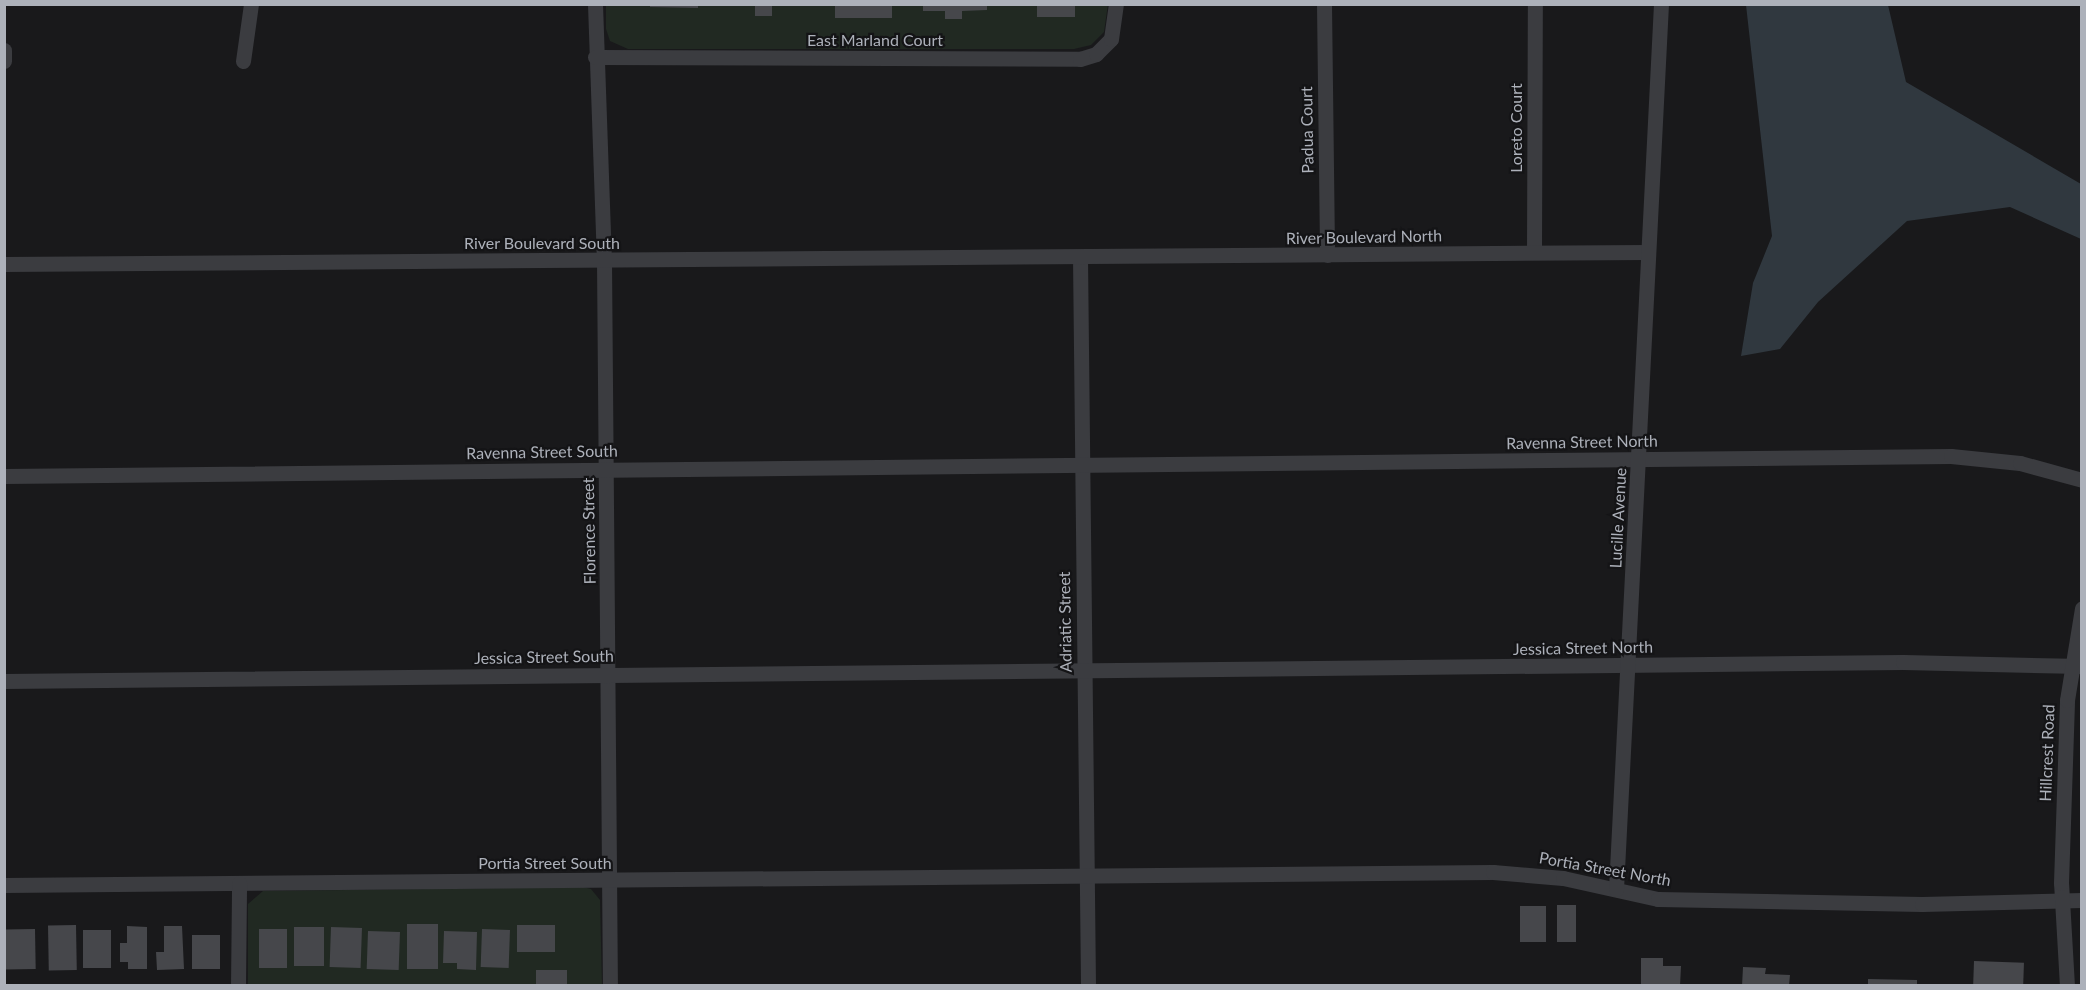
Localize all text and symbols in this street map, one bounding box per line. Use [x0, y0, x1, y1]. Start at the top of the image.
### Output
street label: East Marland Court [807, 30, 943, 50]
street label: Loreto Court [1506, 83, 1526, 173]
street label: Padua Court [1297, 86, 1317, 174]
street label: River Boulevard North [1286, 226, 1442, 248]
street label: River Boulevard South [464, 233, 620, 253]
street label: Ravenna Street North [1506, 431, 1658, 453]
street label: Ravenna Street South [466, 441, 618, 463]
street label: Lucille Avenue [1606, 467, 1630, 569]
street label: Florence Street [578, 477, 600, 585]
street label: Adriatic Street [1055, 571, 1075, 673]
street label: Jessica Street North [1513, 637, 1653, 659]
street label: Jessica Street South [474, 646, 614, 668]
street label: Hillcrest Road [2036, 704, 2058, 802]
street label: Portia Street North [1537, 848, 1673, 890]
street label: Portia Street South [478, 853, 612, 873]

